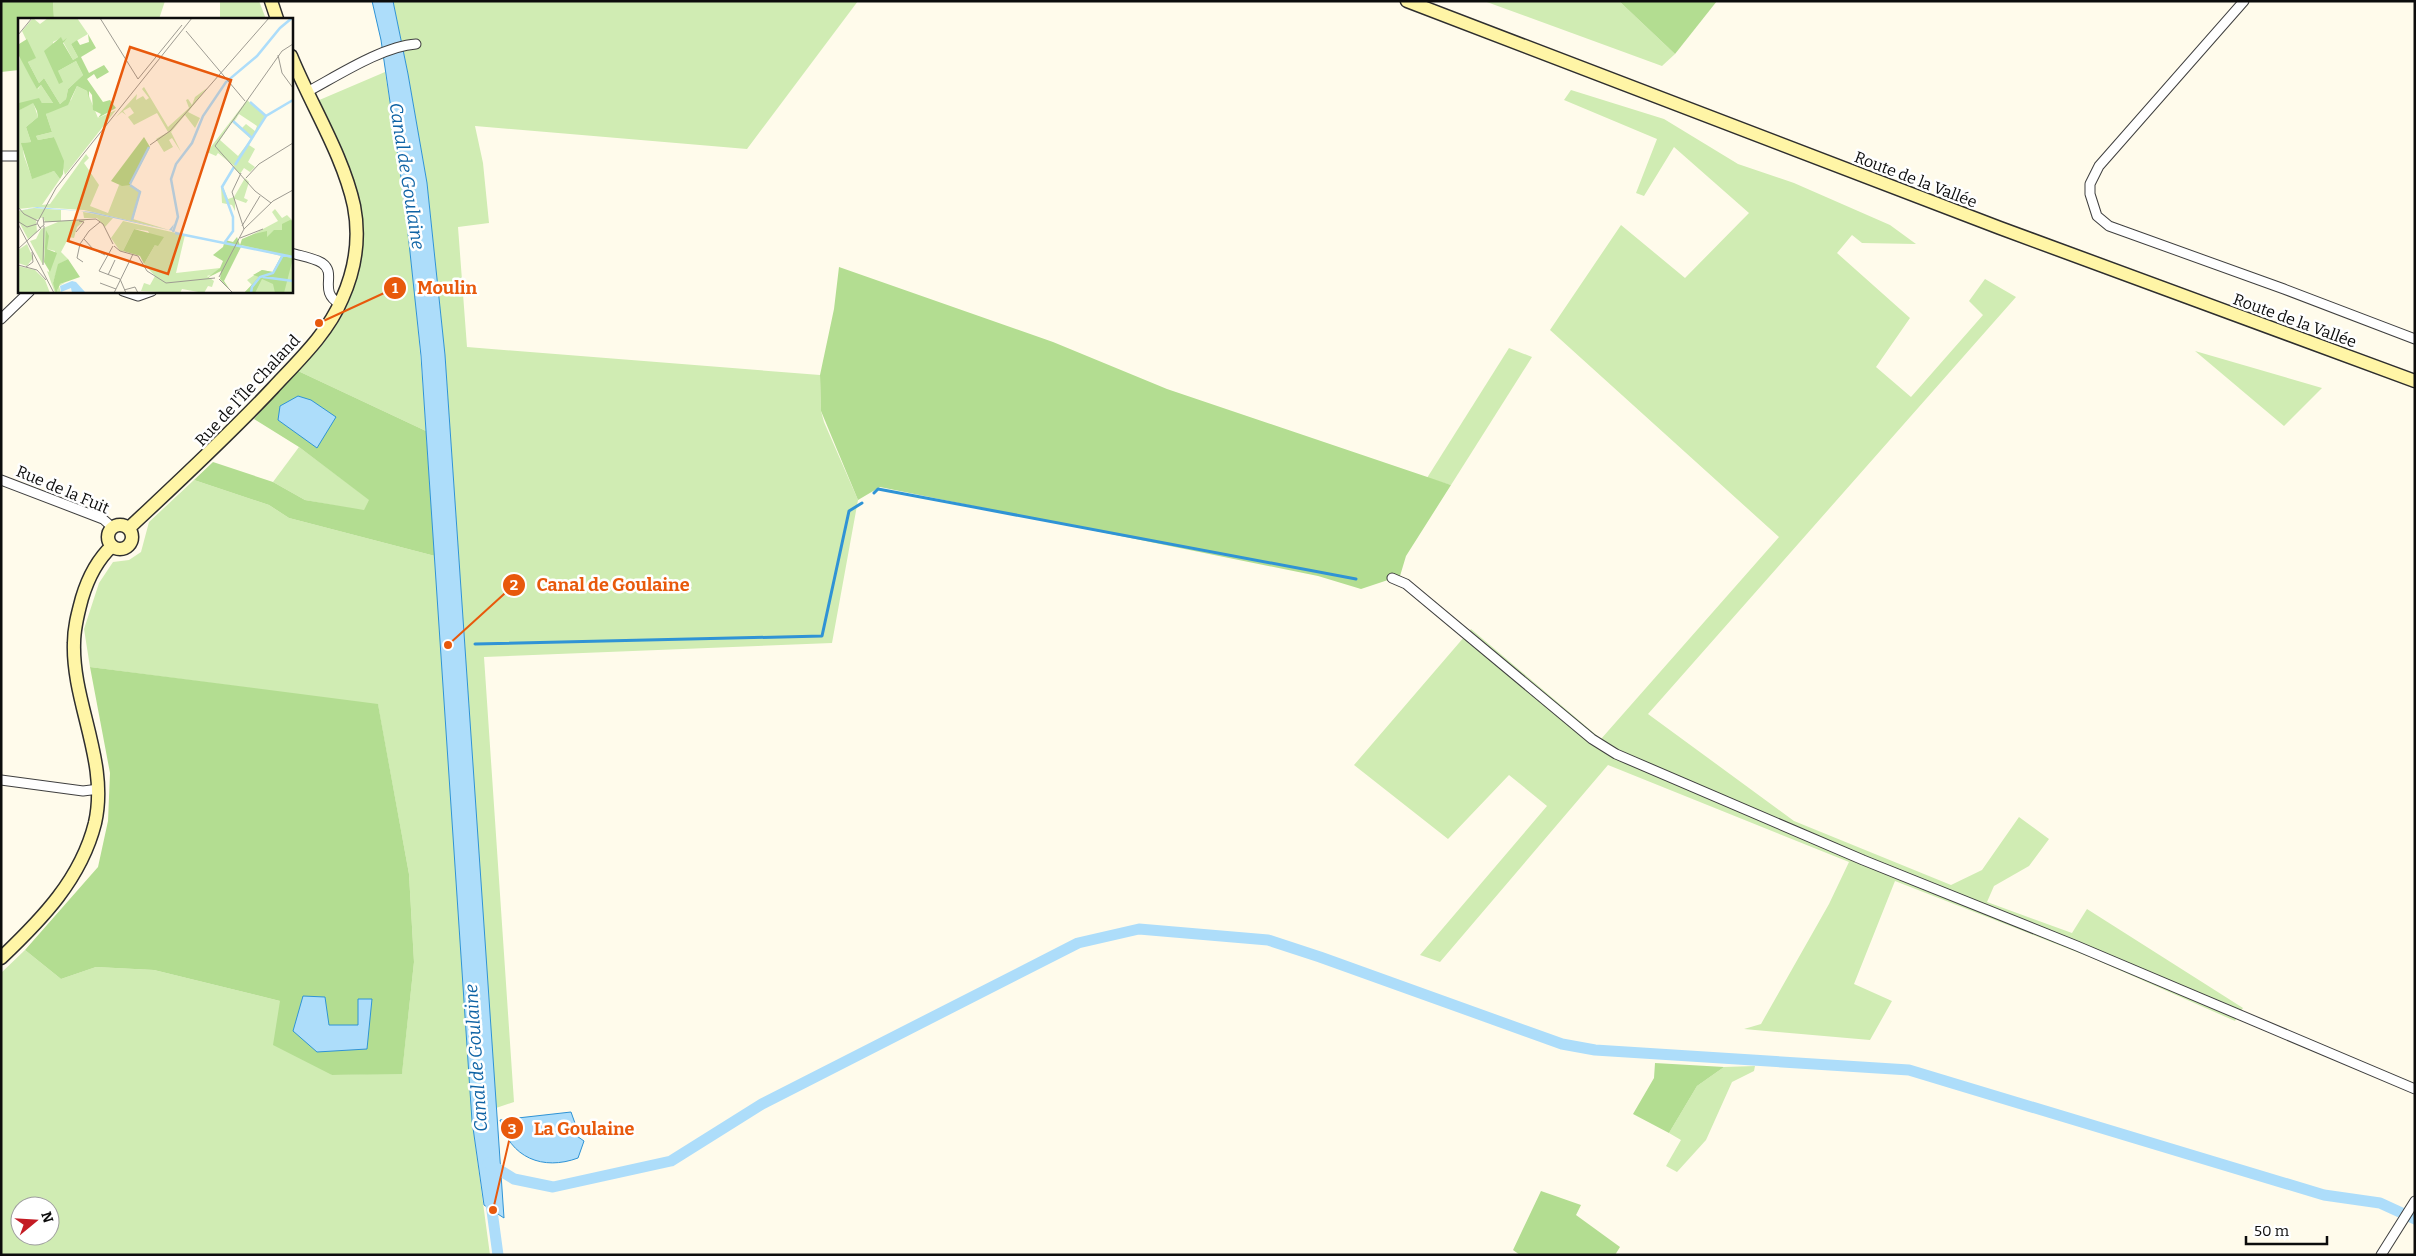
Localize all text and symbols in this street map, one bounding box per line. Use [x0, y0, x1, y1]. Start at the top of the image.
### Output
inset map [18, 18, 292, 292]
water label: Canal de Goulaine [385, 101, 429, 251]
street label: Route de la Vallée [1852, 147, 1980, 212]
callout: Moulin [382, 271, 487, 304]
text: Moulin [417, 277, 478, 299]
text: 1 [392, 279, 399, 297]
street label: Route de la Vallée [2231, 289, 2359, 352]
street label: Rue de l'Île Chaland [190, 330, 304, 450]
street label: Rue de la Fuit [13, 461, 112, 518]
callout: Canal de Goulaine [501, 568, 699, 601]
text: Canal de Goulaine [536, 574, 690, 596]
text: 2 [510, 576, 518, 594]
water label: Canal de Goulaine [460, 983, 492, 1133]
callout: La Goulaine [499, 1112, 645, 1145]
text: La Goulaine [534, 1118, 634, 1140]
text: 3 [508, 1120, 516, 1138]
north arrow [10, 1196, 60, 1246]
text: N [37, 1209, 57, 1225]
scale bar [2246, 1214, 2327, 1246]
text: 50 m [2254, 1222, 2290, 1240]

